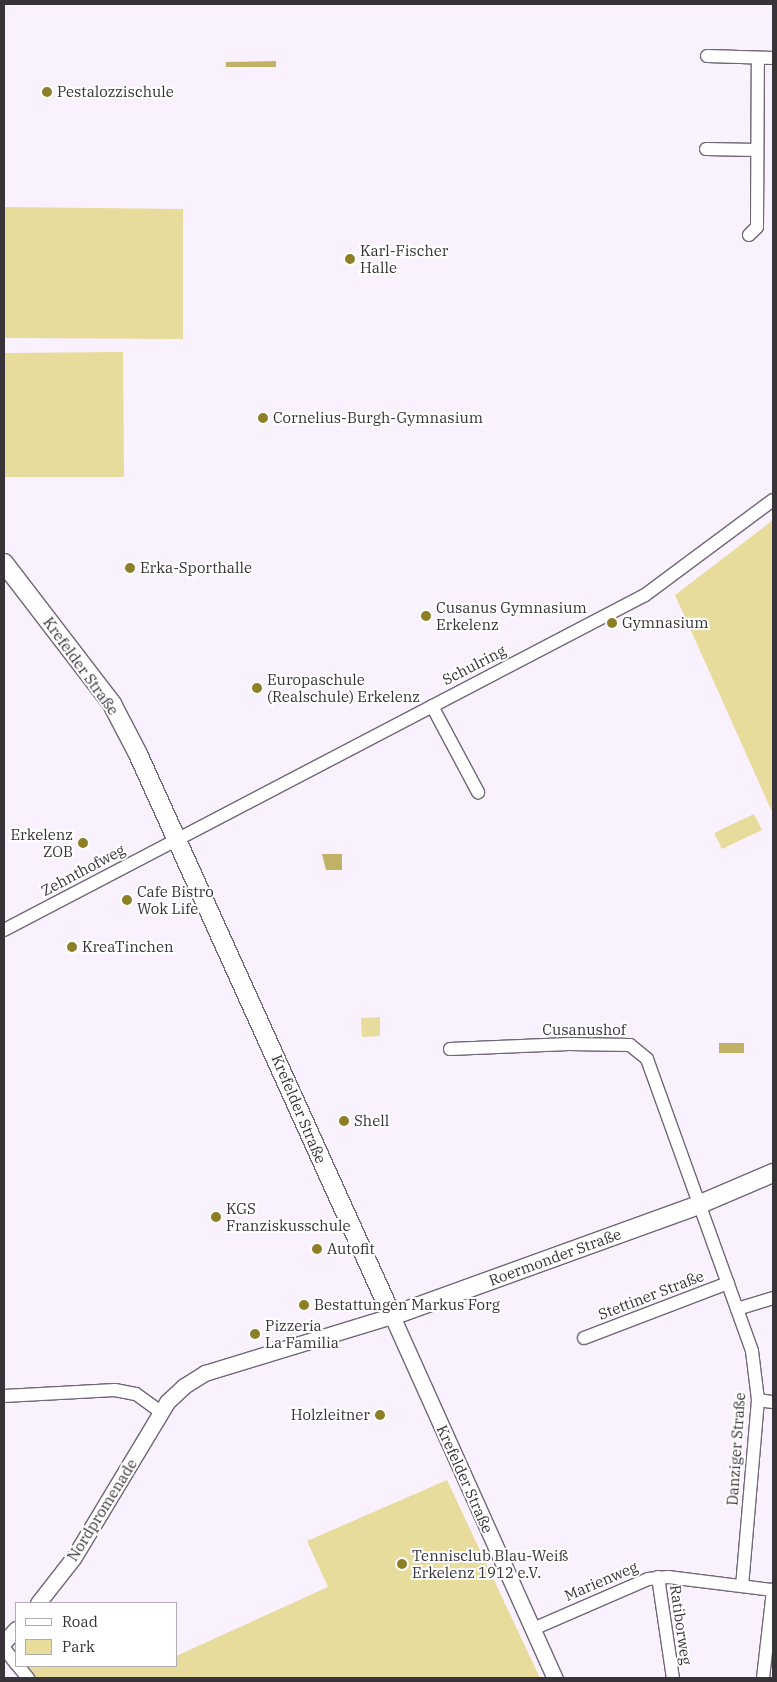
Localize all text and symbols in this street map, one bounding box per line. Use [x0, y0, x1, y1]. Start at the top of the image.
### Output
place label: Pestalozzischule [57, 83, 174, 101]
marker: Pestalozzischule [41, 86, 53, 98]
place label: Karl-Fischer Halle [360, 241, 448, 276]
marker: Karl-Fischer Halle [344, 253, 356, 265]
place label: Cornelius-Burgh-Gymnasium [273, 409, 483, 427]
marker: Cornelius-Burgh-Gymnasium [257, 412, 269, 424]
place label: Erka-Sporthalle [140, 559, 252, 577]
marker: Erka-Sporthalle [124, 562, 136, 574]
place label: Cusanus Gymnasium Erkelenz [436, 598, 587, 633]
marker: Cusanus Gymnasium Erkelenz [420, 610, 432, 622]
street label: Krefelder Straße [39, 614, 123, 718]
place label: Gymnasium [622, 614, 709, 632]
marker: Gymnasium [606, 617, 618, 629]
street label: Schulring [439, 641, 509, 689]
place label: Europaschule (Realschule) Erkelenz [267, 670, 420, 705]
marker: Europaschule (Realschule) Erkelenz [251, 682, 263, 694]
place label: Erkelenz ZOB [10, 825, 73, 860]
marker: Erkelenz ZOB [77, 837, 89, 849]
street label: Zehnthofweg [38, 840, 128, 900]
place label: Cafe Bistro Wok Life [137, 882, 214, 917]
marker: Cafe Bistro Wok Life [121, 894, 133, 906]
place label: KreaTinchen [82, 938, 174, 956]
marker: KreaTinchen [66, 941, 78, 953]
street label: Cusanushof [542, 1021, 626, 1039]
street label: Krefelder Straße [268, 1052, 330, 1166]
place label: Shell [354, 1112, 389, 1130]
marker: Shell [338, 1115, 350, 1127]
place label: KGS Franziskusschule [226, 1199, 350, 1234]
marker: KGS Franziskusschule [210, 1211, 222, 1223]
street label: Roermonder Straße [486, 1225, 624, 1289]
place label: Autofit [327, 1240, 375, 1258]
marker: Autofit [311, 1243, 323, 1255]
street label: Stettiner Straße [596, 1267, 706, 1323]
place label: Bestattungen Markus Forg [314, 1296, 500, 1314]
marker: Bestattungen Markus Forg [298, 1299, 310, 1311]
place label: Pizzeria La Familia [265, 1316, 339, 1351]
marker: Pizzeria La Familia [249, 1328, 261, 1340]
street label: Danziger Straße [723, 1392, 749, 1506]
place label: Holzleitner [291, 1406, 370, 1424]
marker: Holzleitner [374, 1409, 386, 1421]
street label: Krefelder Straße [433, 1422, 497, 1536]
street label: Nordpromenade [63, 1455, 141, 1565]
place label: Tennisclub Blau-Weiß Erkelenz 1912 e.V. [412, 1546, 568, 1581]
marker: Tennisclub Blau-Weiß Erkelenz 1912 e.V. [396, 1558, 408, 1570]
street label: Marienweg [562, 1558, 640, 1604]
street label: Ratiborweg [666, 1584, 696, 1666]
legend [15, 1602, 178, 1667]
text: Road [62, 1612, 98, 1631]
text: Park [62, 1637, 95, 1656]

